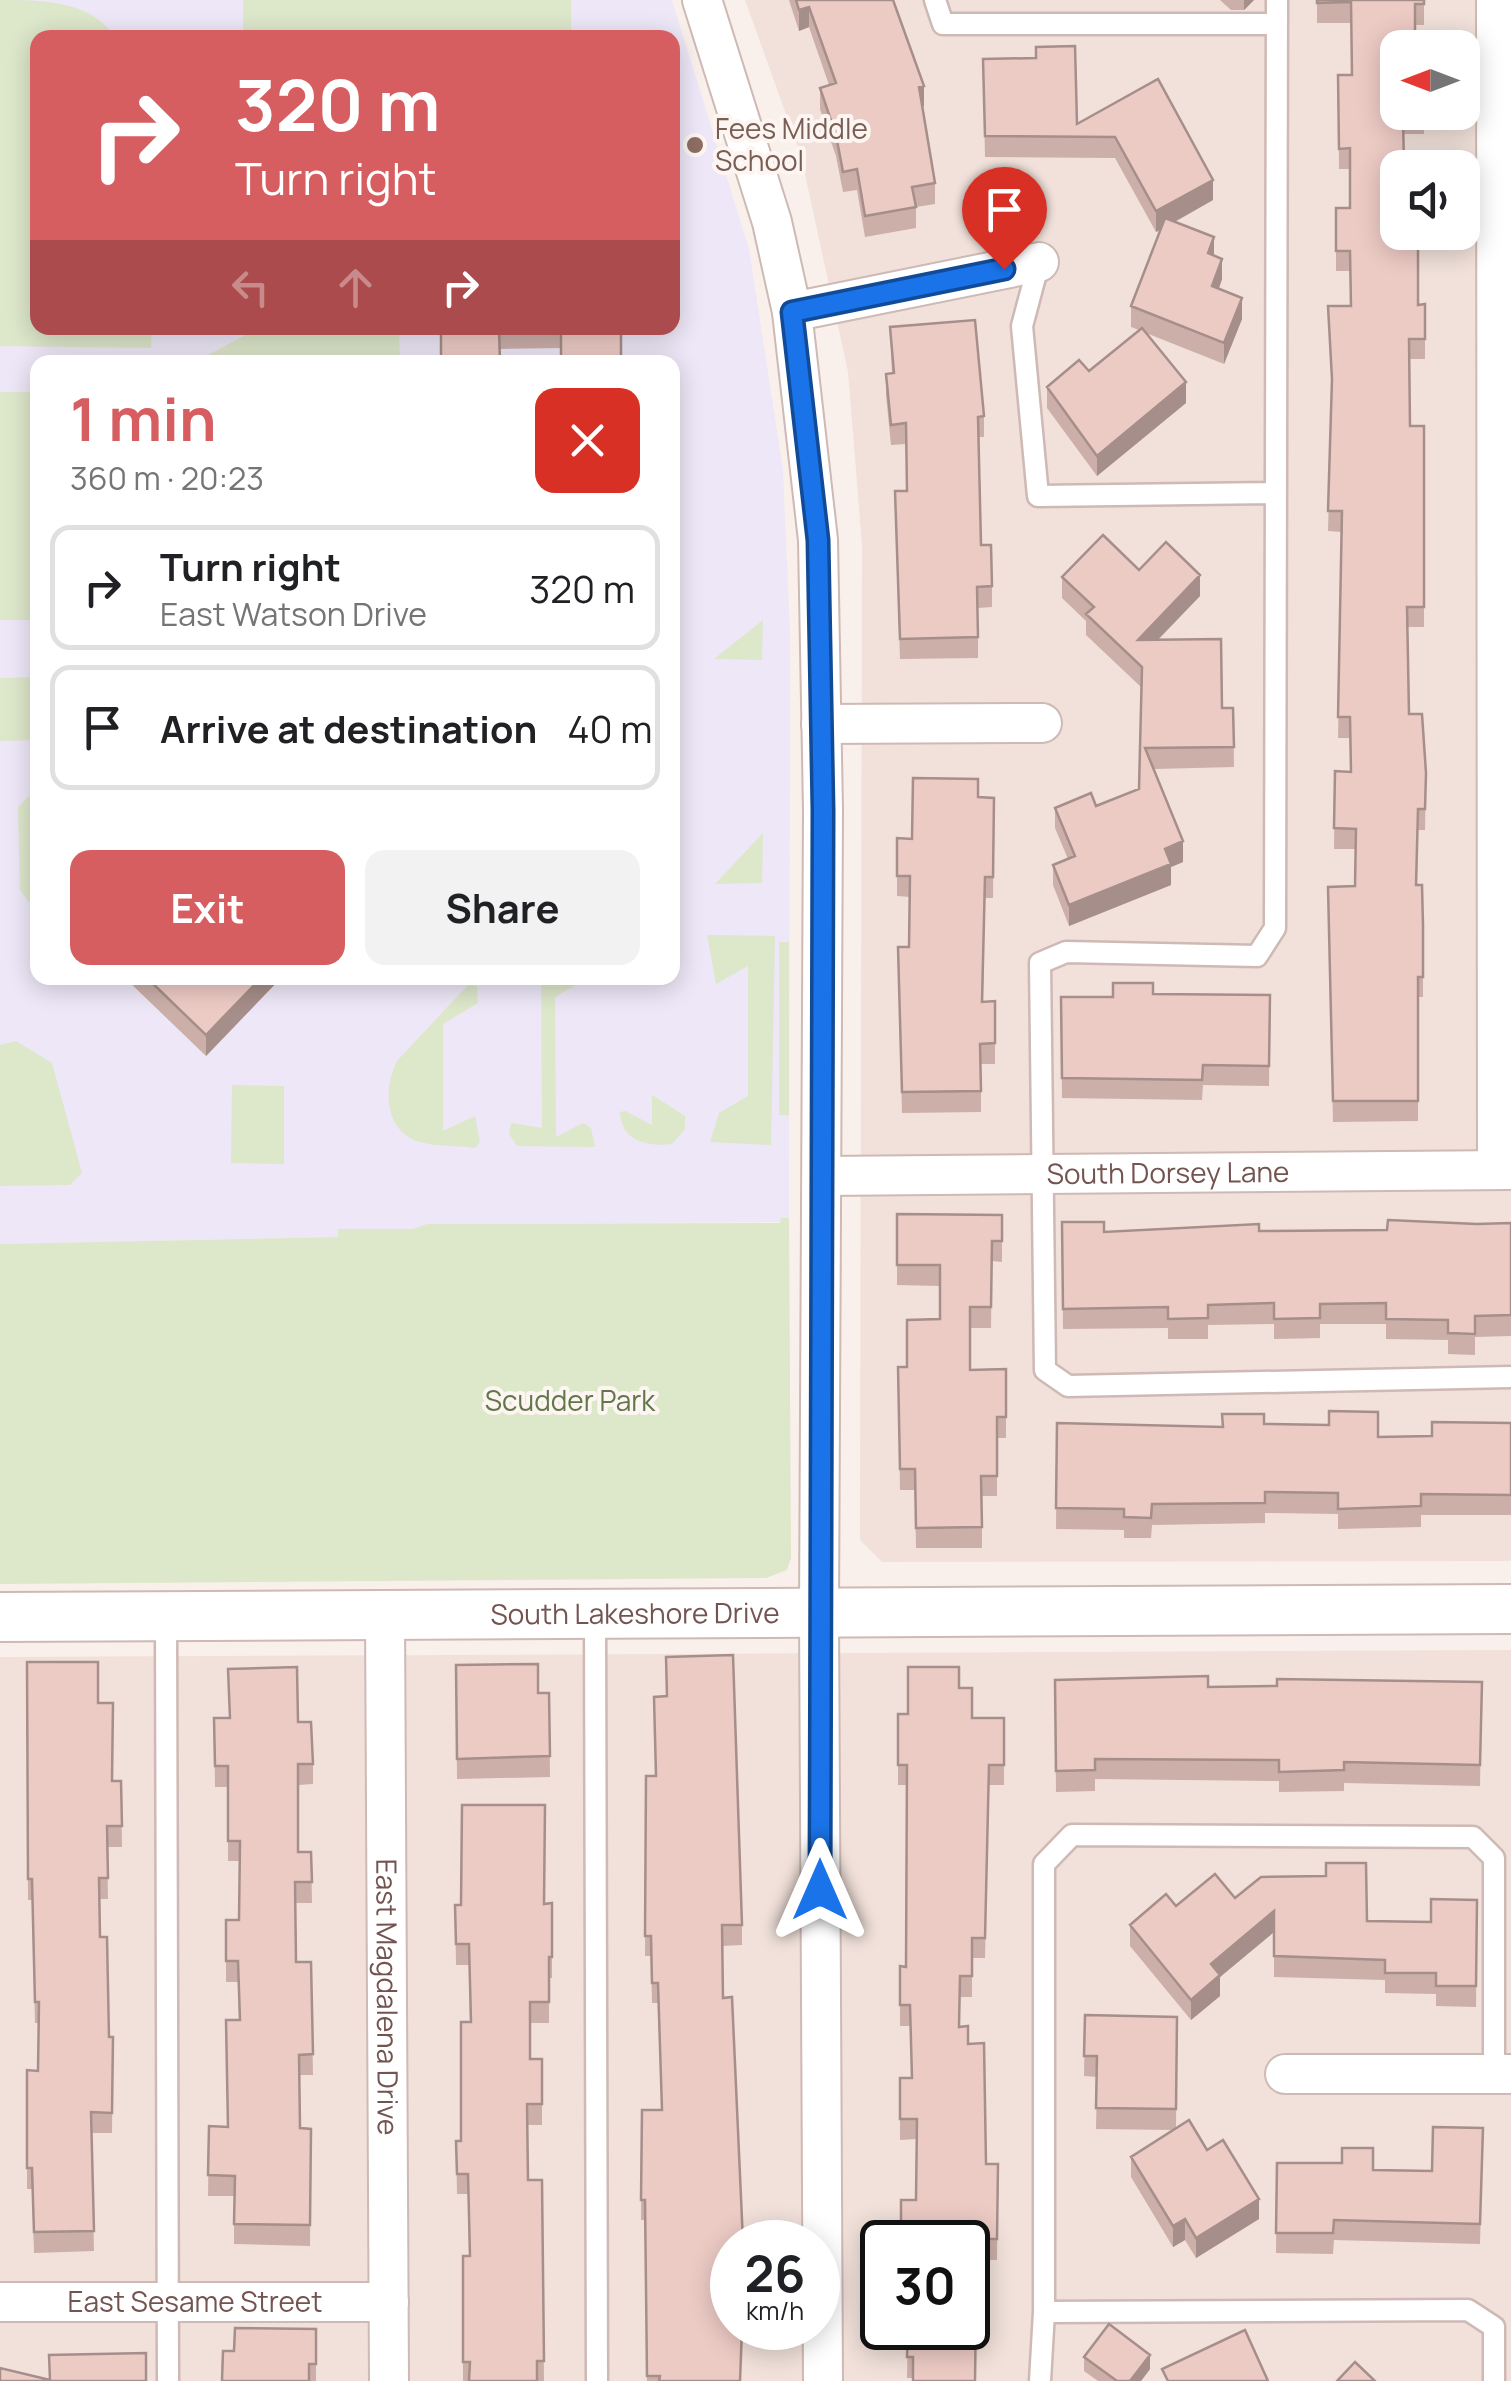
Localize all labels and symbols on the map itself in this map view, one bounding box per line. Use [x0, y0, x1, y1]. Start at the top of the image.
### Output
north arrow [1380, 30, 1480, 130]
place label: Fees Middle School [715, 109, 868, 179]
marker: Fees Middle School [684, 134, 706, 156]
pin [962, 167, 1047, 270]
street label: South Dorsey Lane [1046, 1152, 1290, 1192]
park label: Scudder Park [485, 1381, 656, 1419]
street label: South Lakeshore Drive [490, 1593, 780, 1632]
position arrow [768, 1838, 872, 1942]
street label: East Magdalena Drive [368, 1859, 408, 2135]
speed limit sign: 30 [860, 2220, 990, 2350]
street label: East Sesame Street [68, 2282, 322, 2320]

